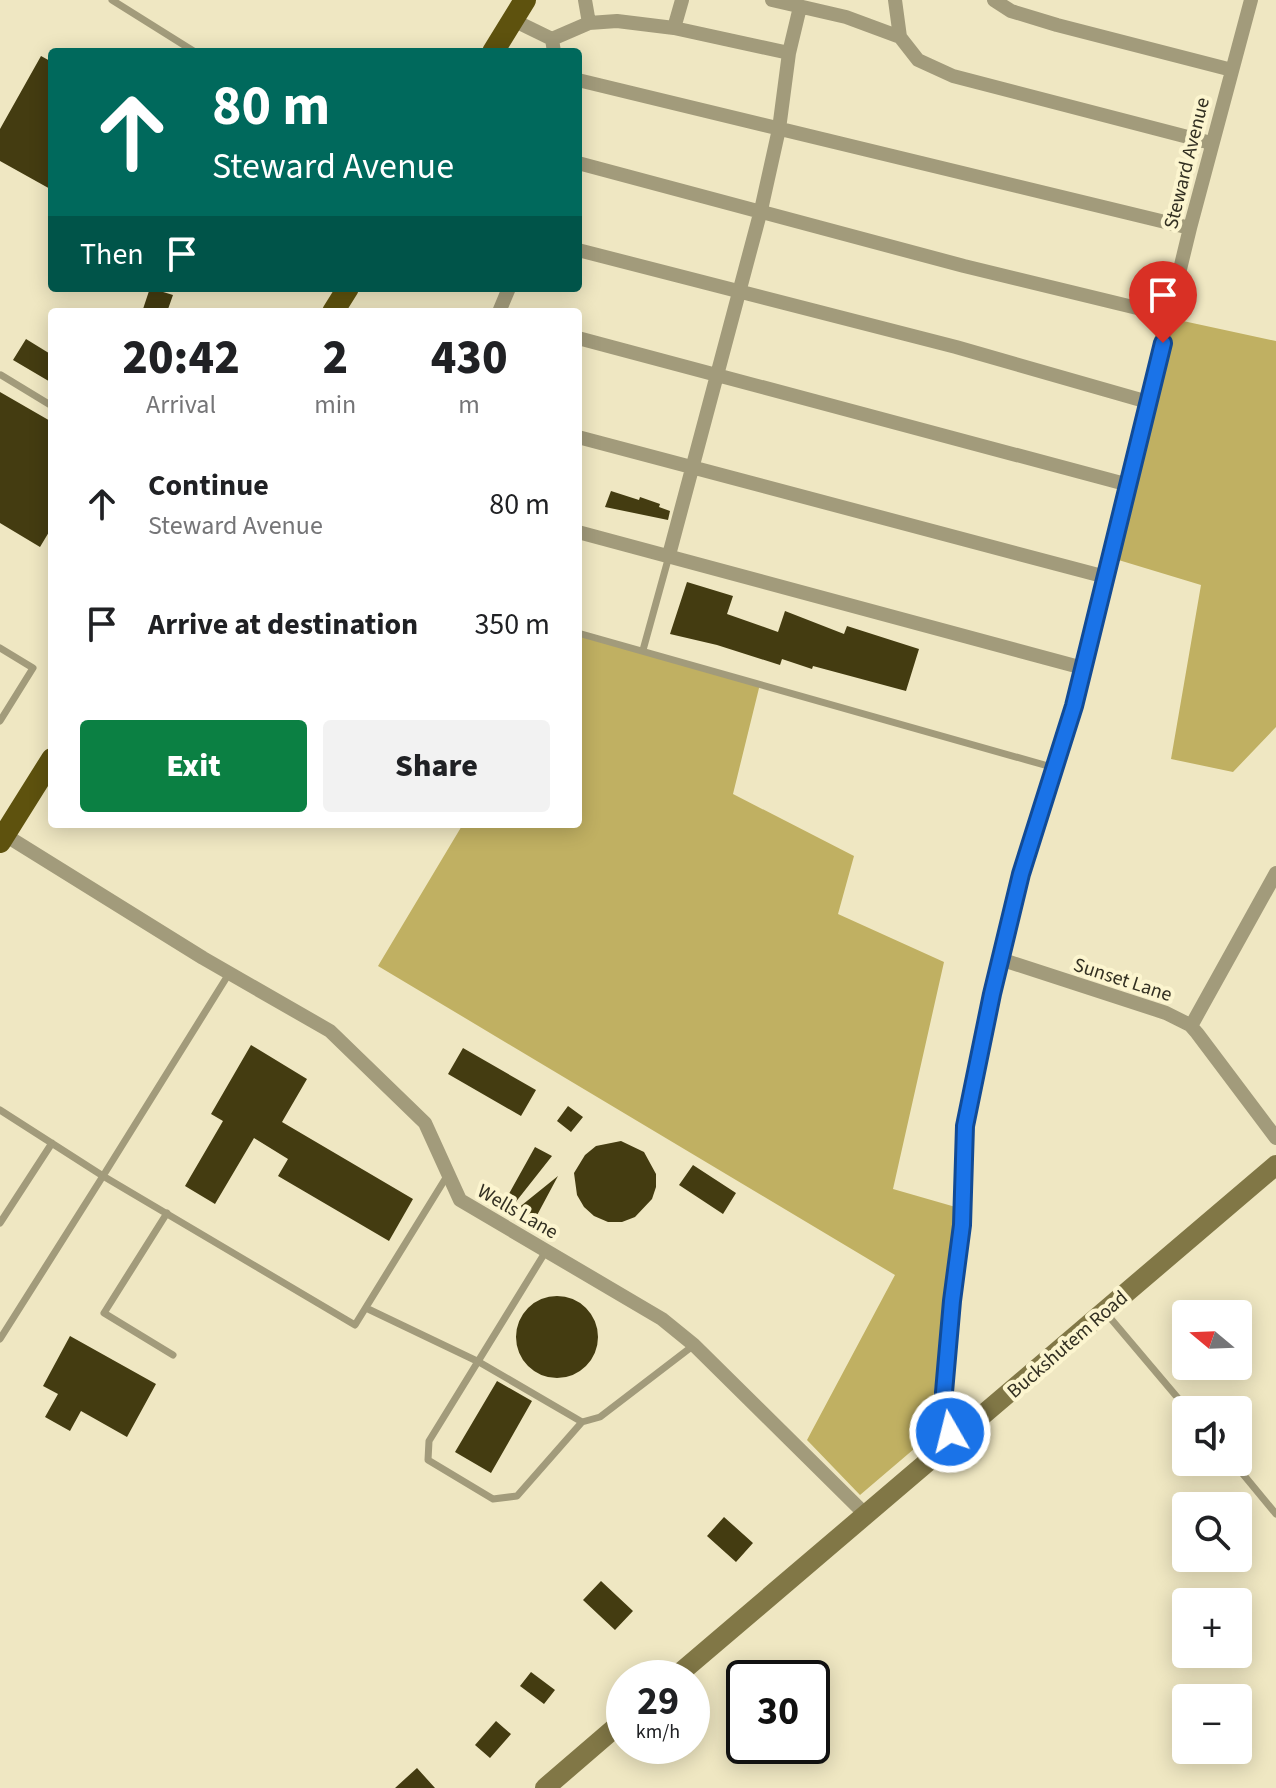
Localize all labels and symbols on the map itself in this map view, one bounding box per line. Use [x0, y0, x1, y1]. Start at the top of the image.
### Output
street label: Steward Avenue [1157, 95, 1217, 232]
pin [1129, 261, 1197, 343]
street label: Sunset Lane [1070, 951, 1176, 1009]
street label: Wells Lane [472, 1178, 563, 1246]
street label: Buckshutem Road [1001, 1284, 1134, 1405]
north arrow [1172, 1300, 1252, 1380]
position arrow [908, 1390, 992, 1474]
speed limit sign: 30 [726, 1660, 830, 1764]

